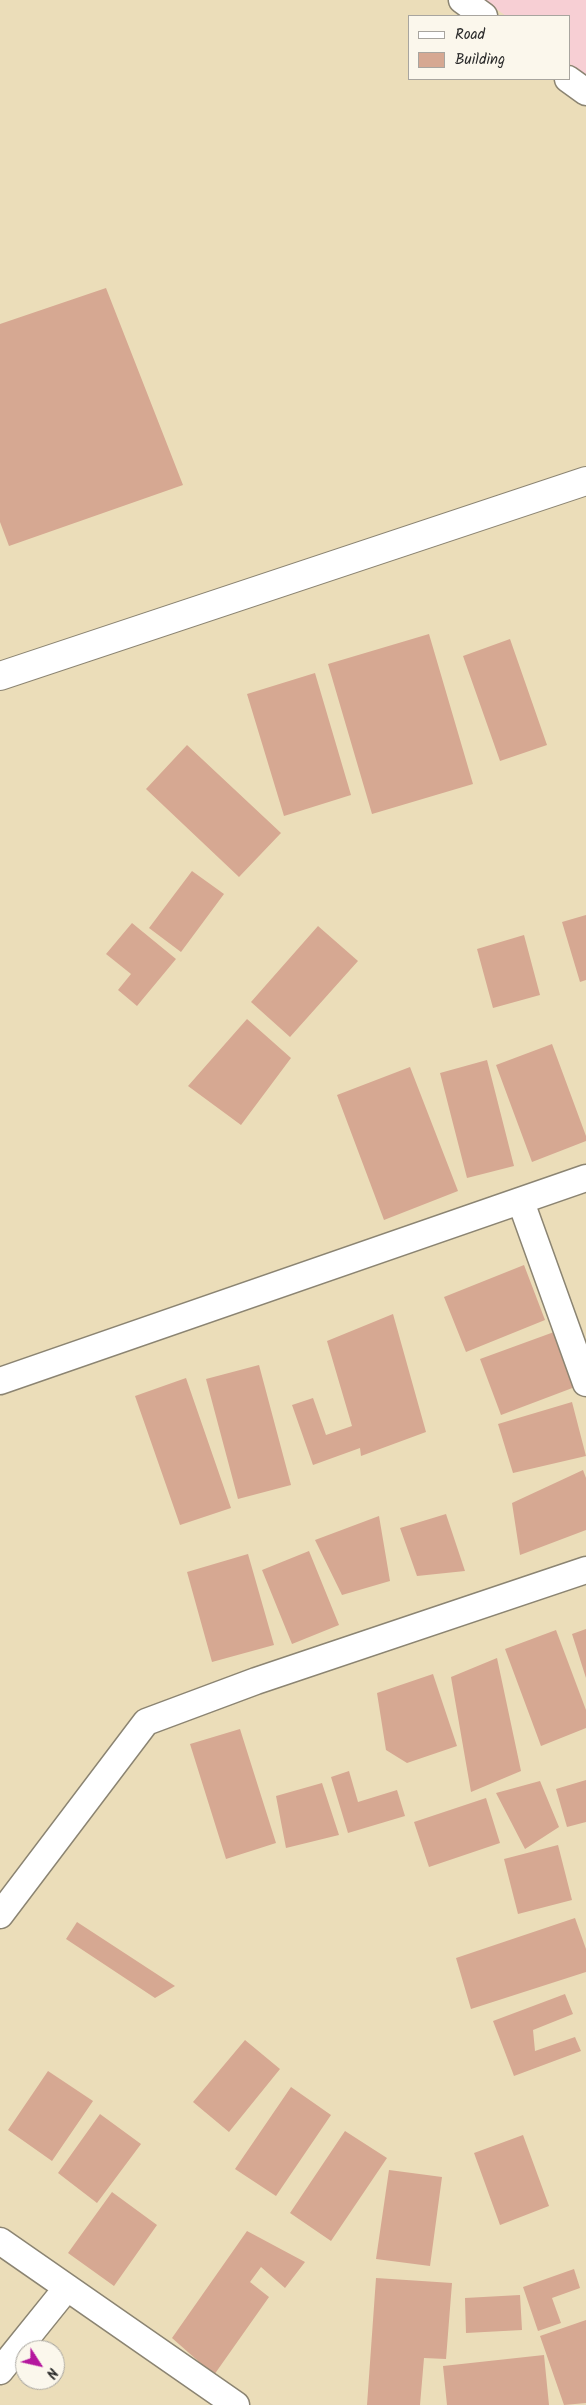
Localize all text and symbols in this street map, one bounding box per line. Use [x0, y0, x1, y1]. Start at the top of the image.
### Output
legend [408, 15, 571, 80]
text: Road [455, 23, 485, 47]
text: Building [455, 48, 505, 72]
north arrow [15, 2340, 65, 2390]
text: N [40, 2363, 63, 2383]

